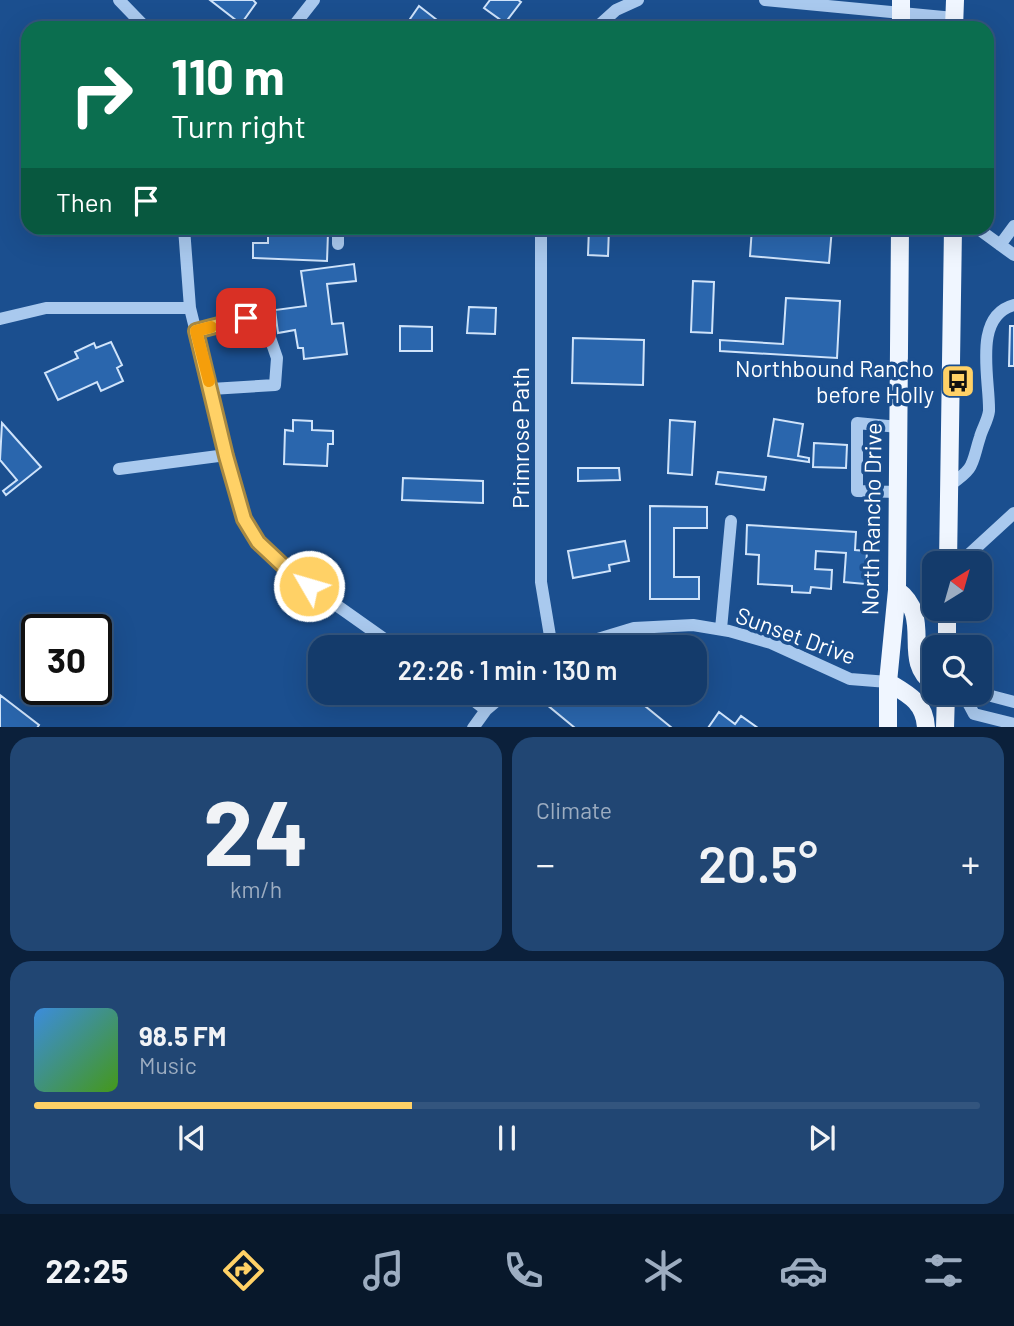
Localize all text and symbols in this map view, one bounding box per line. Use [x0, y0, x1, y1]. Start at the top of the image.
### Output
text: 110 m [171, 46, 285, 105]
icon: right [56, 49, 147, 140]
text: Turn right [171, 106, 306, 144]
icon: arrive [127, 182, 165, 220]
text: Then [56, 186, 113, 217]
pin [216, 288, 276, 348]
icon: arrive [227, 299, 265, 337]
place label: Northbound Rancho before Holly [735, 354, 934, 408]
bus stop icon: Northbound Rancho before Holly [939, 362, 977, 400]
street label: Primrose Path [506, 367, 534, 509]
street label: North Rancho Drive [855, 422, 887, 616]
position arrow [272, 549, 346, 623]
north arrow [922, 551, 992, 621]
map controls [922, 551, 992, 705]
street label: Sunset Drive [732, 600, 860, 670]
speed limit sign: 30 [21, 614, 112, 705]
button: search [922, 635, 992, 705]
text: 22:26 · 1 min · 130 m [398, 654, 617, 685]
text: 24 [203, 775, 309, 884]
text: Climate [536, 796, 612, 824]
text: 20.5° [698, 831, 818, 893]
text: − [536, 840, 555, 886]
text: + [961, 840, 980, 886]
text: km/h [230, 875, 282, 903]
text: 98.5 FM [139, 1020, 226, 1051]
text: Music [139, 1051, 197, 1079]
icon: previous [173, 1119, 211, 1157]
icon: pause [488, 1119, 526, 1157]
icon: next [803, 1119, 841, 1157]
icon: directions [219, 1246, 268, 1295]
icon: music [359, 1246, 408, 1295]
icon: phone [499, 1246, 548, 1295]
icon: climate [639, 1246, 688, 1295]
icon: car [779, 1246, 828, 1295]
icon: filters [919, 1246, 968, 1295]
text: 22:25 [46, 1251, 128, 1289]

